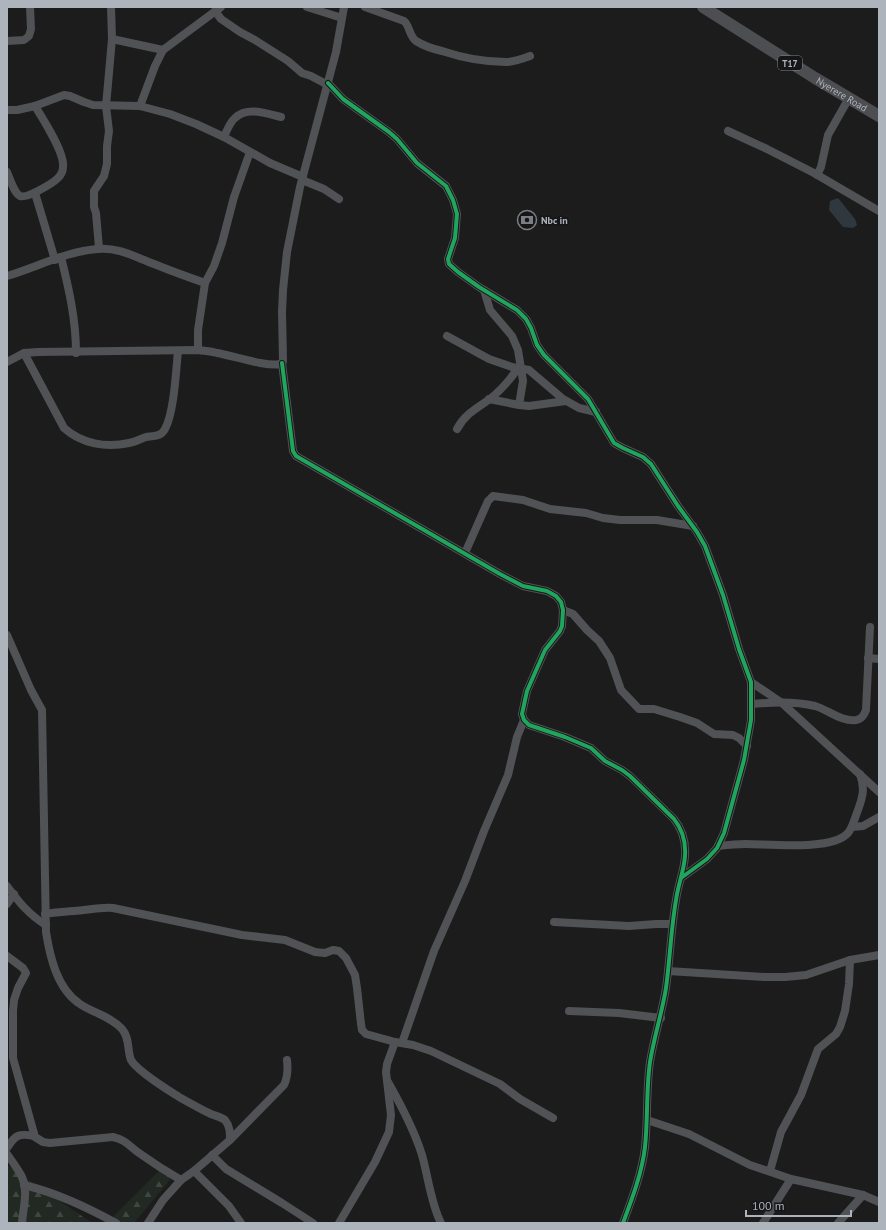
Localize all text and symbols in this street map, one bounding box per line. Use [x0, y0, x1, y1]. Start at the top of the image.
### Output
road number: T17 [778, 56, 802, 70]
street label: Nyerere Road [814, 74, 870, 114]
bank icon: Nbc in [516, 209, 538, 231]
place label: Nbc in [541, 214, 568, 227]
scale bar [746, 1192, 851, 1218]
text: 100 m [752, 1198, 785, 1213]

